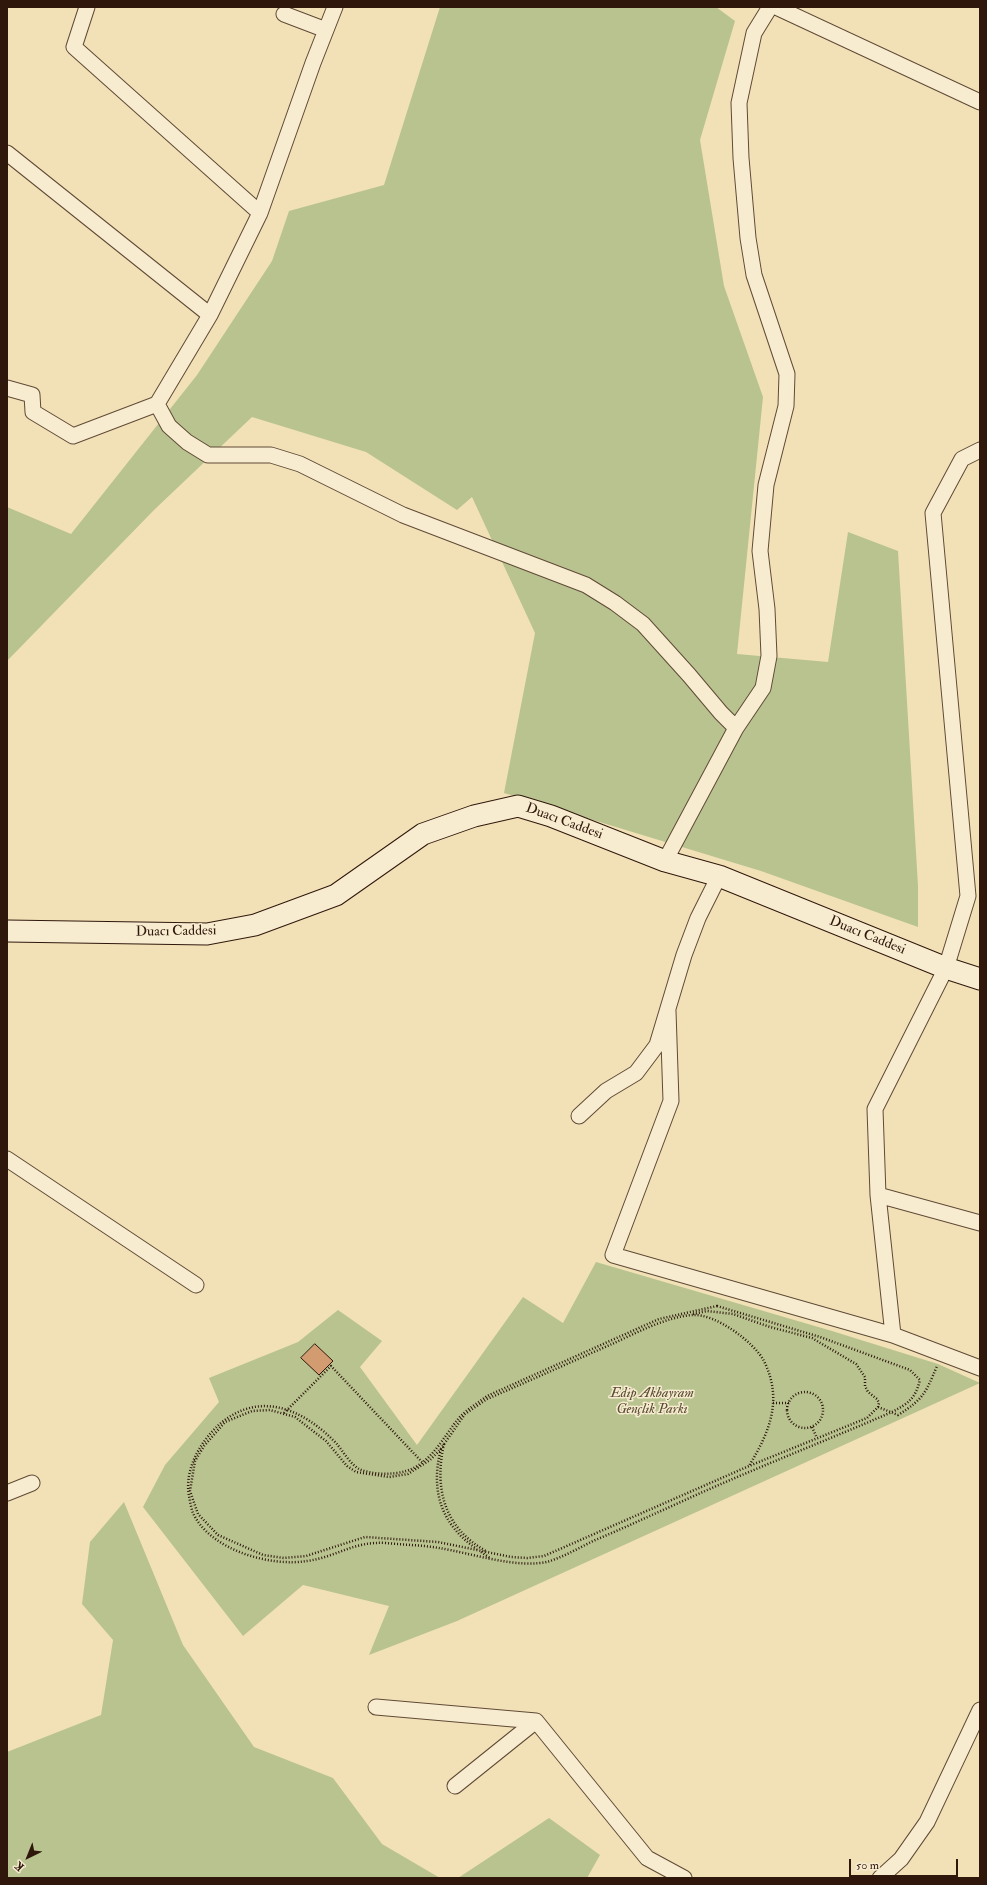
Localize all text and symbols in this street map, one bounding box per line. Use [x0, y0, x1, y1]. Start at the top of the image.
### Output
street label: Duacı Caddesi [523, 800, 605, 844]
street label: Duacı Caddesi [826, 913, 908, 959]
street label: Duacı Caddesi [135, 923, 217, 941]
park label: Edip Akbayram Gençlik Parkı [610, 1386, 694, 1418]
north arrow [8, 1837, 48, 1877]
scale bar [851, 1851, 960, 1877]
text: 50 m [856, 1858, 879, 1873]
text: K [12, 1859, 27, 1874]

